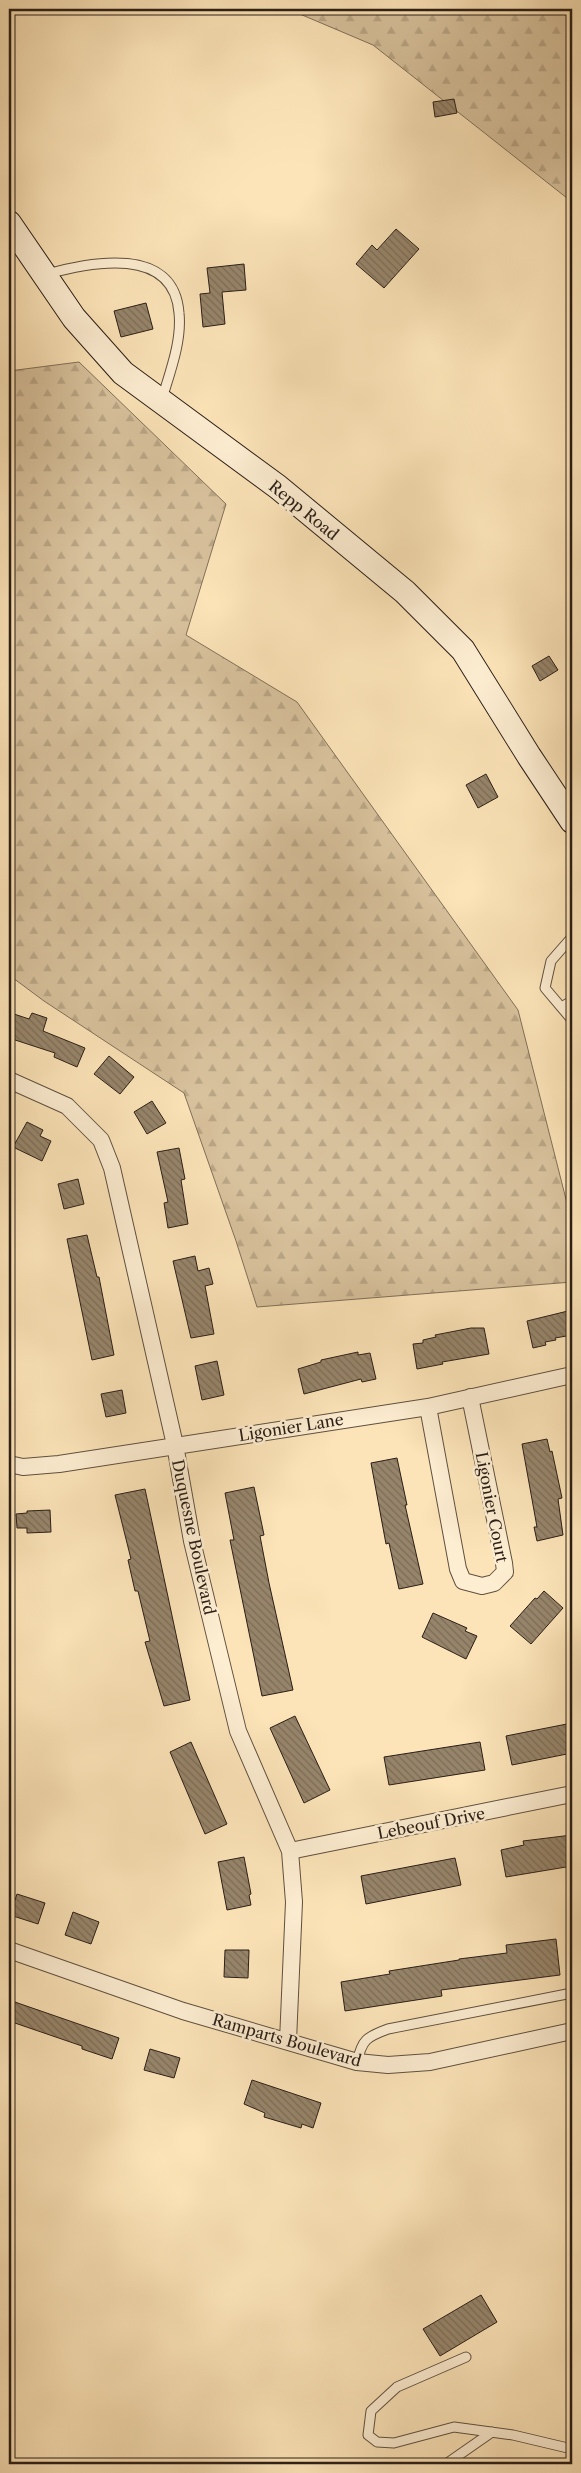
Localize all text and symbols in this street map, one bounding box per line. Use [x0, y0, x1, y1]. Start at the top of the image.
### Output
street label: Repp Road [265, 476, 343, 544]
street label: Ligonier Lane [237, 1409, 345, 1445]
street label: Ligonier Court [471, 1450, 513, 1564]
street label: Duquesne Boulevard [168, 1457, 220, 1617]
street label: Lebeouf Drive [375, 1803, 487, 1843]
street label: Ramparts Boulevard [210, 2009, 364, 2071]

